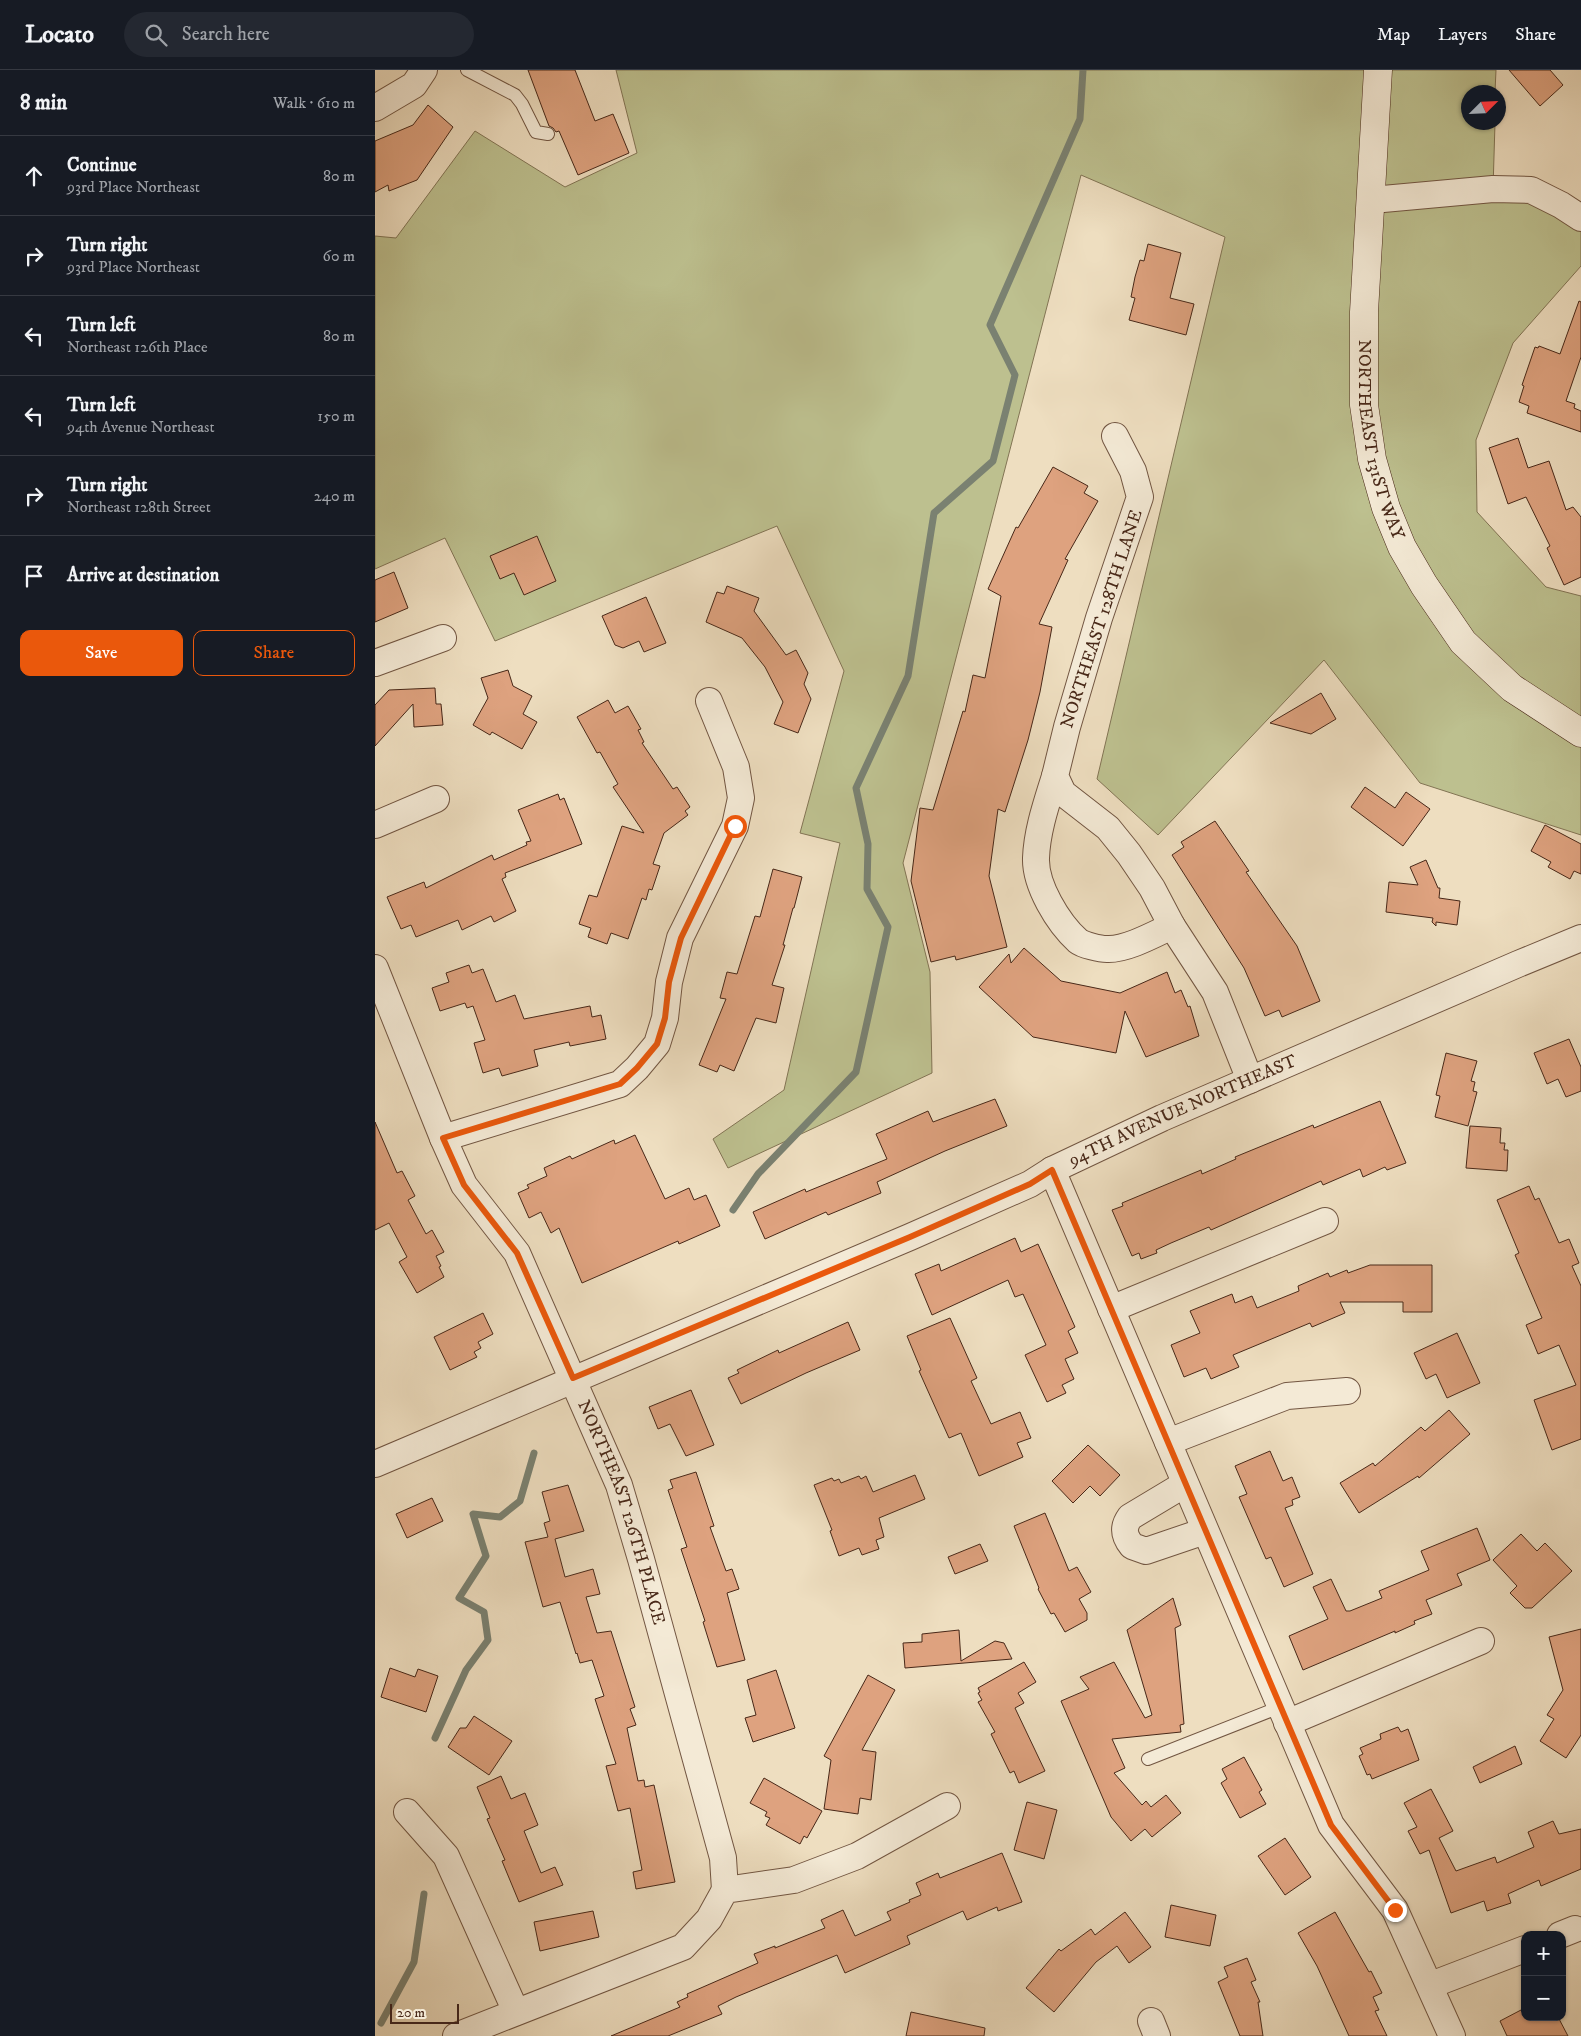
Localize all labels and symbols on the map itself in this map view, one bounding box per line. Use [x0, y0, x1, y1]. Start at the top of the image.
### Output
north arrow [1461, 85, 1506, 130]
street label: NORTHEAST 131ST WAY [1353, 339, 1409, 544]
street label: NORTHEAST 128TH LANE [1056, 507, 1148, 731]
route start [724, 815, 747, 838]
street label: 94TH AVENUE NORTHEAST [1064, 1050, 1300, 1172]
street label: NORTHEAST 126TH PLACE [572, 1397, 670, 1627]
route end [1384, 1899, 1407, 1922]
scale bar [390, 2001, 459, 2024]

